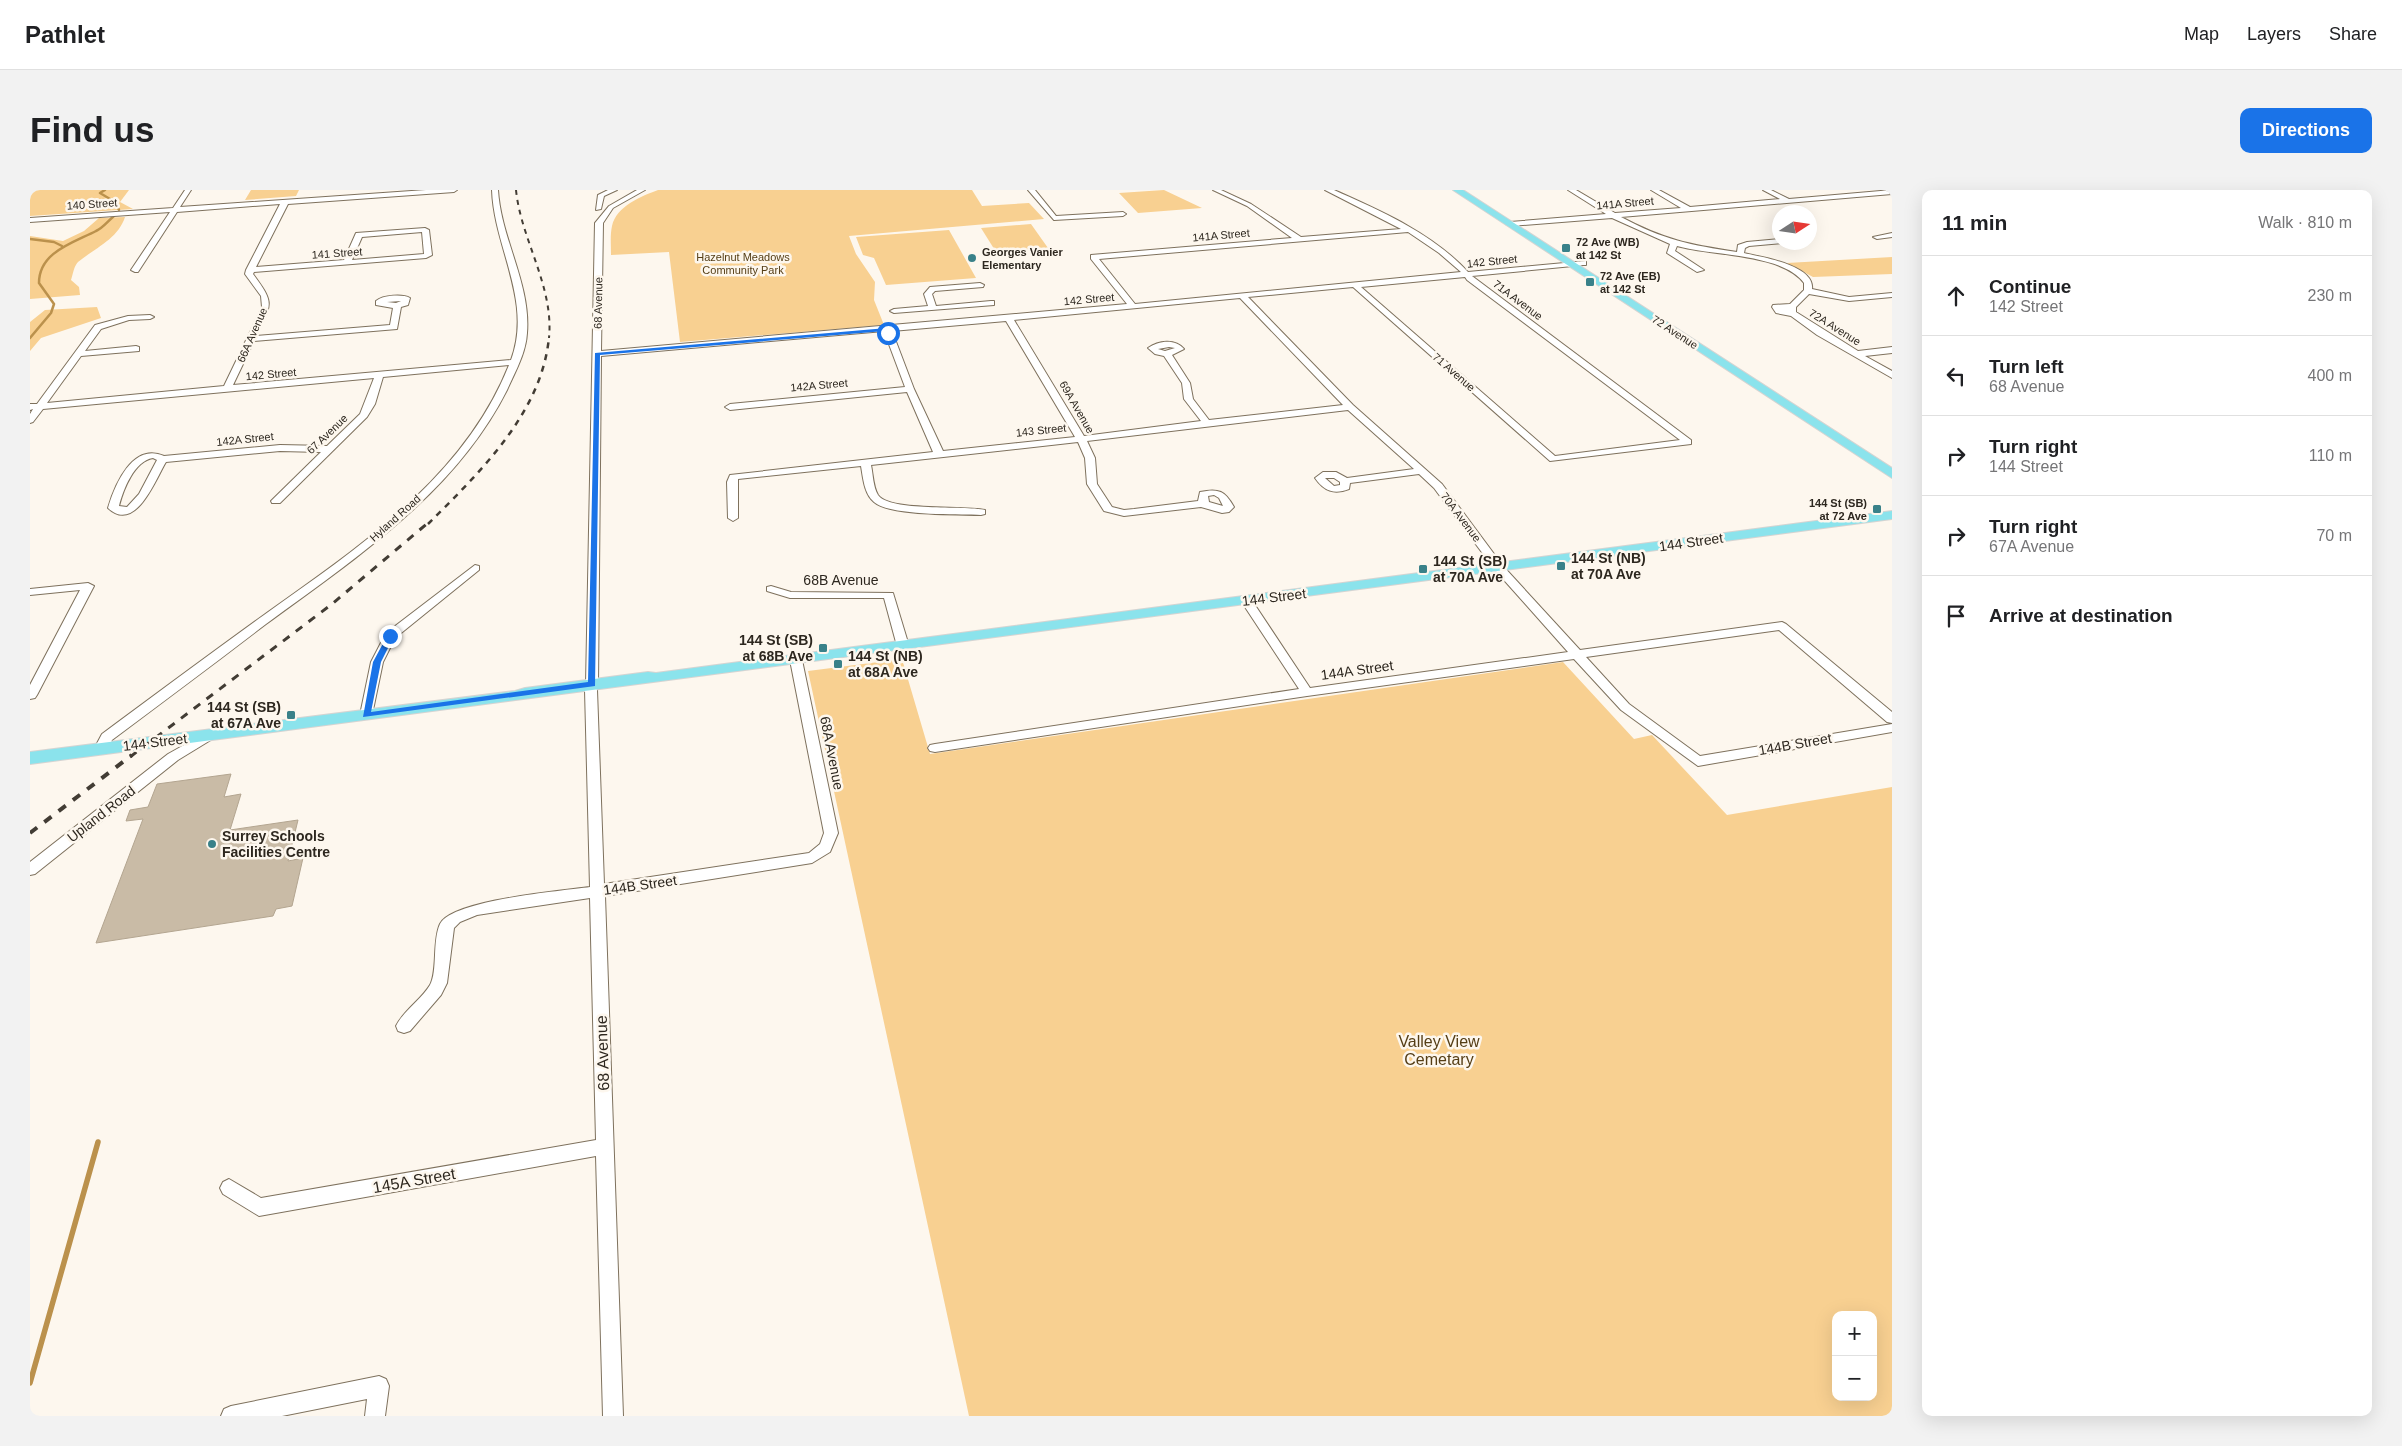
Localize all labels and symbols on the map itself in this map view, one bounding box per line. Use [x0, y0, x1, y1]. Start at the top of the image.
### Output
street label: 141A Street [1596, 195, 1654, 211]
street label: 140 Street [66, 196, 118, 212]
north arrow [1772, 205, 1817, 250]
street label: 141A Street [1192, 227, 1250, 243]
place label: 72 Ave (WB) at 142 St [1576, 236, 1640, 261]
marker: 72 Ave (WB) at 142 St [1560, 242, 1572, 254]
street label: 141 Street [311, 245, 363, 261]
place label: Georges Vanier Elementary [982, 246, 1063, 271]
park label: Hazelnut Meadows Community Park [696, 251, 790, 276]
marker: Georges Vanier Elementary [966, 252, 978, 264]
street label: 142 Street [1466, 252, 1518, 270]
place label: 72 Ave (EB) at 142 St [1600, 270, 1661, 295]
marker: 72 Ave (EB) at 142 St [1584, 276, 1596, 288]
street label: 68 Avenue [592, 277, 604, 329]
street label: 71A Avenue [1491, 278, 1545, 322]
street label: 142 Street [1063, 291, 1115, 307]
street label: 66A Avenue [235, 306, 269, 364]
street label: 72A Avenue [1807, 306, 1863, 348]
street label: 72 Avenue [1650, 313, 1700, 351]
route start [877, 322, 900, 345]
street label: 71 Avenue [1431, 350, 1477, 394]
street label: 142 Street [245, 366, 297, 382]
street label: 142A Street [790, 377, 848, 393]
street label: 69A Avenue [1057, 379, 1097, 435]
street label: 67 Avenue [304, 412, 350, 456]
street label: 143 Street [1015, 421, 1067, 439]
street label: 142A Street [216, 430, 274, 448]
street label: 70A Avenue [1439, 490, 1483, 544]
street label: Hyland Road [367, 492, 423, 544]
place label: 144 St (SB) at 72 Ave [1809, 497, 1867, 522]
marker: 144 St (SB) at 72 Ave [1871, 503, 1883, 515]
street label: 144 Street [1658, 530, 1724, 554]
place label: 144 St (NB) at 70A Ave [1571, 550, 1646, 582]
place label: 144 St (SB) at 70A Ave [1433, 553, 1507, 585]
marker: 144 St (NB) at 70A Ave [1555, 560, 1567, 572]
marker: 144 St (SB) at 70A Ave [1417, 563, 1429, 575]
street label: 68B Avenue [803, 572, 879, 588]
street label: 144 Street [1241, 585, 1307, 609]
route end [379, 625, 402, 648]
place label: 144 St (SB) at 68B Ave [739, 632, 813, 664]
marker: 144 St (SB) at 68B Ave [817, 642, 829, 654]
place label: 144 St (NB) at 68A Ave [848, 648, 923, 680]
street label: 144A Street [1320, 657, 1394, 683]
marker: 144 St (NB) at 68A Ave [832, 658, 844, 670]
place label: 144 St (SB) at 67A Ave [207, 699, 281, 731]
marker: 144 St (SB) at 67A Ave [285, 709, 297, 721]
street label: 68A Avenue [817, 715, 847, 791]
street label: 144 Street [122, 730, 188, 754]
street label: 144B Street [1757, 730, 1833, 758]
street label: Upland Road [64, 783, 138, 845]
place label: Surrey Schools Facilities Centre [222, 828, 330, 860]
marker: Surrey Schools Facilities Centre [206, 838, 218, 850]
street label: 144B Street [602, 872, 678, 898]
street label: 68 Avenue [593, 1015, 612, 1091]
park label: Valley View Cemetary [1398, 1033, 1480, 1068]
street label: 145A Street [371, 1165, 457, 1196]

